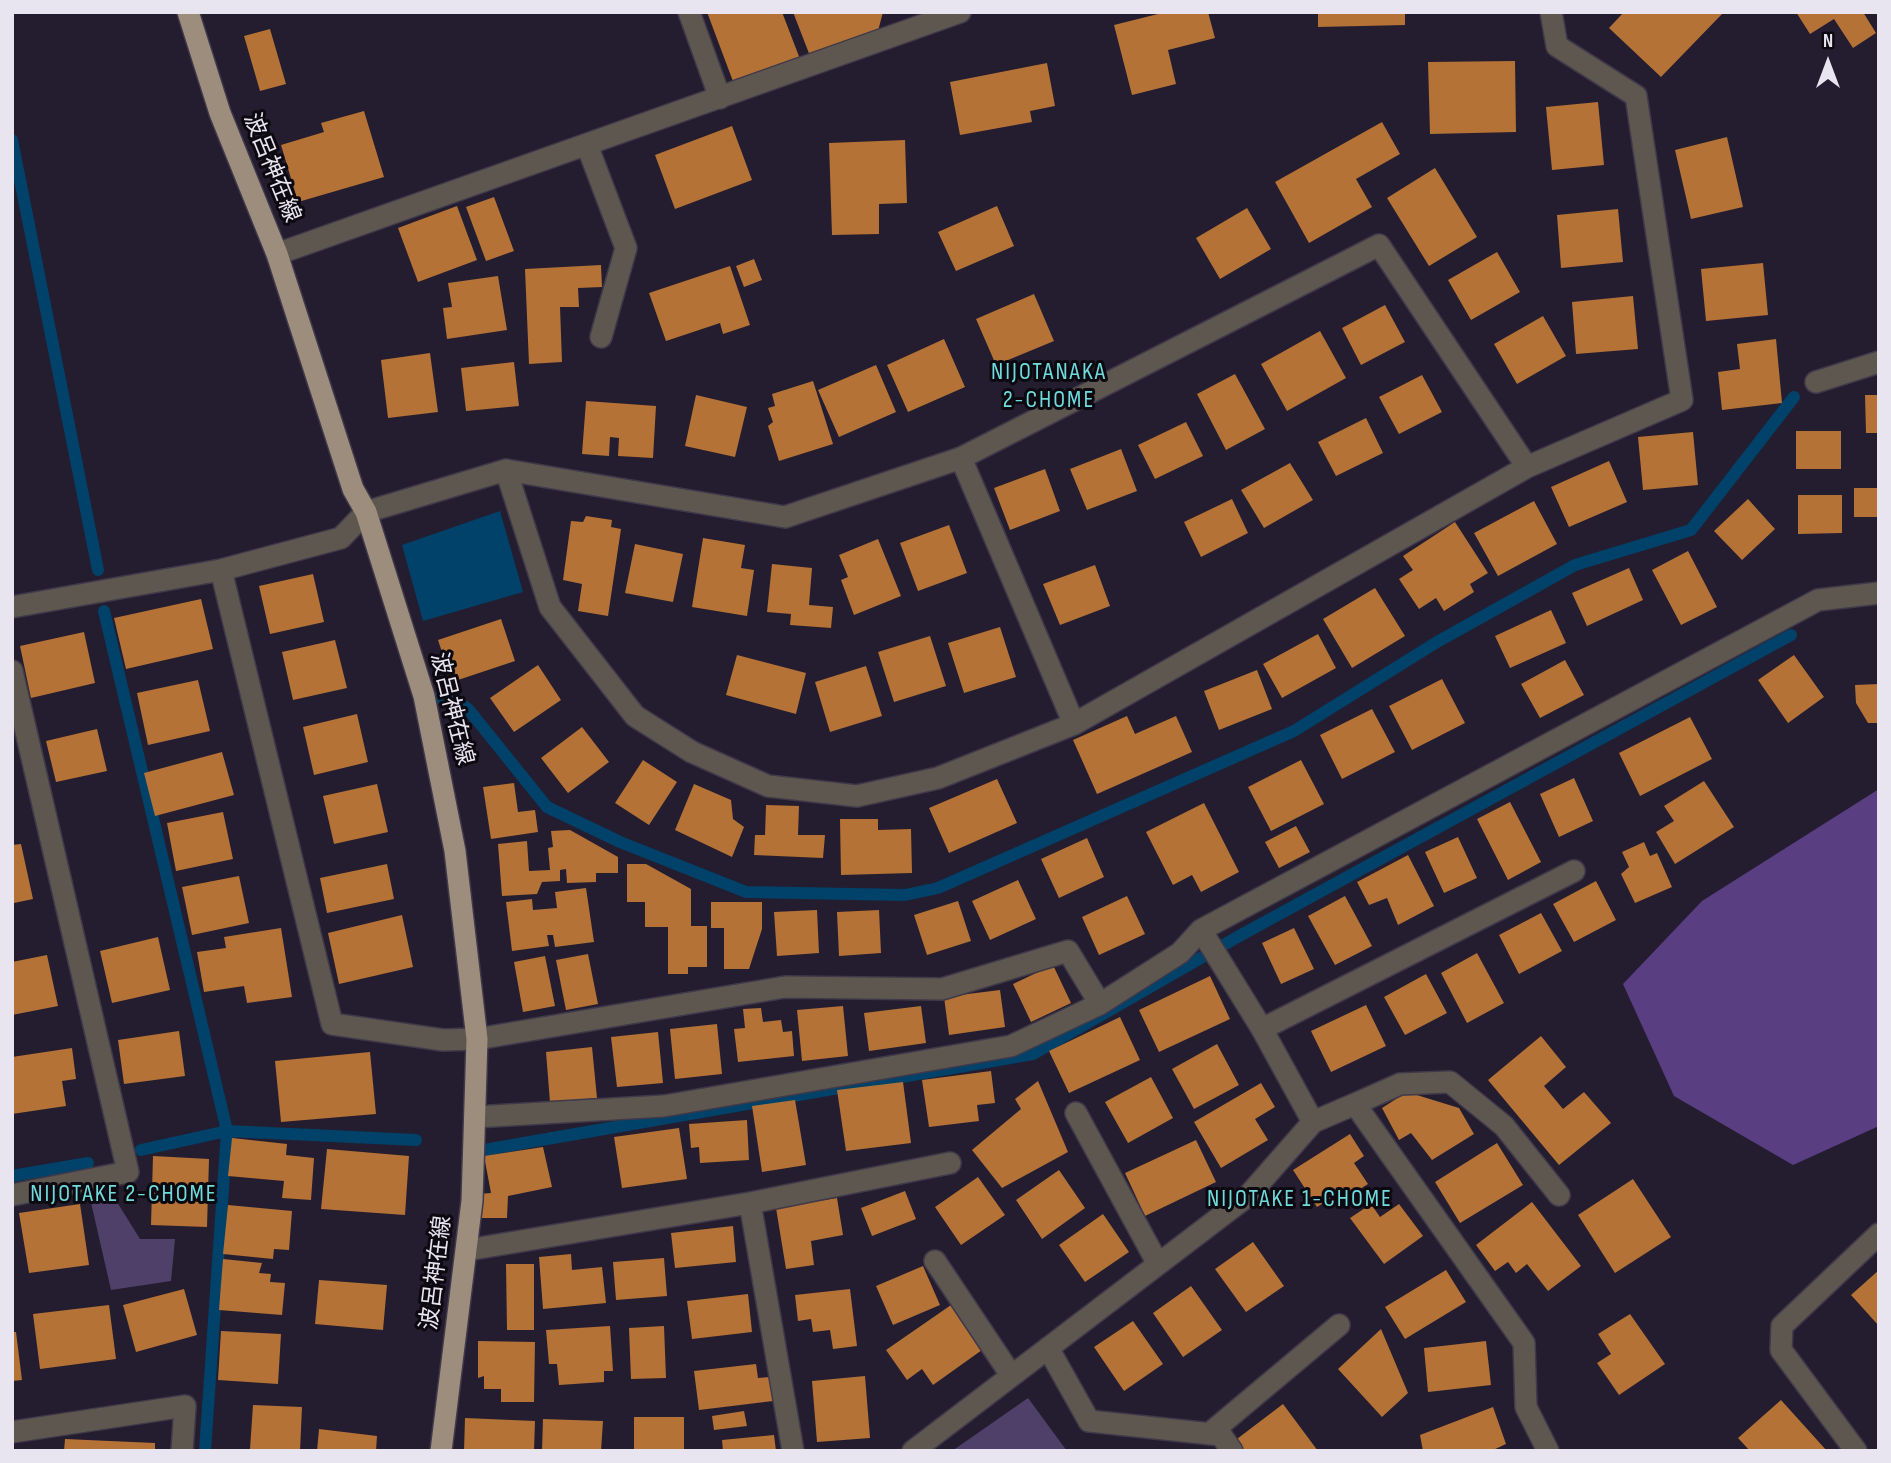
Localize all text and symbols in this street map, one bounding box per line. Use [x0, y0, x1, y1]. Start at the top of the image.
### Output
north arrow [1793, 28, 1863, 98]
text: N [1823, 30, 1833, 53]
street label: 波呂神在線 [237, 110, 305, 226]
district label: NIJOTANAKA 2-CHOME [992, 359, 1106, 415]
street label: 波呂神在線 [424, 650, 478, 768]
district label: NIJOTAKE 2-CHOME [32, 1181, 216, 1209]
district label: NIJOTAKE 1-CHOME [1209, 1186, 1391, 1214]
street label: 波呂神在線 [416, 1214, 458, 1332]

